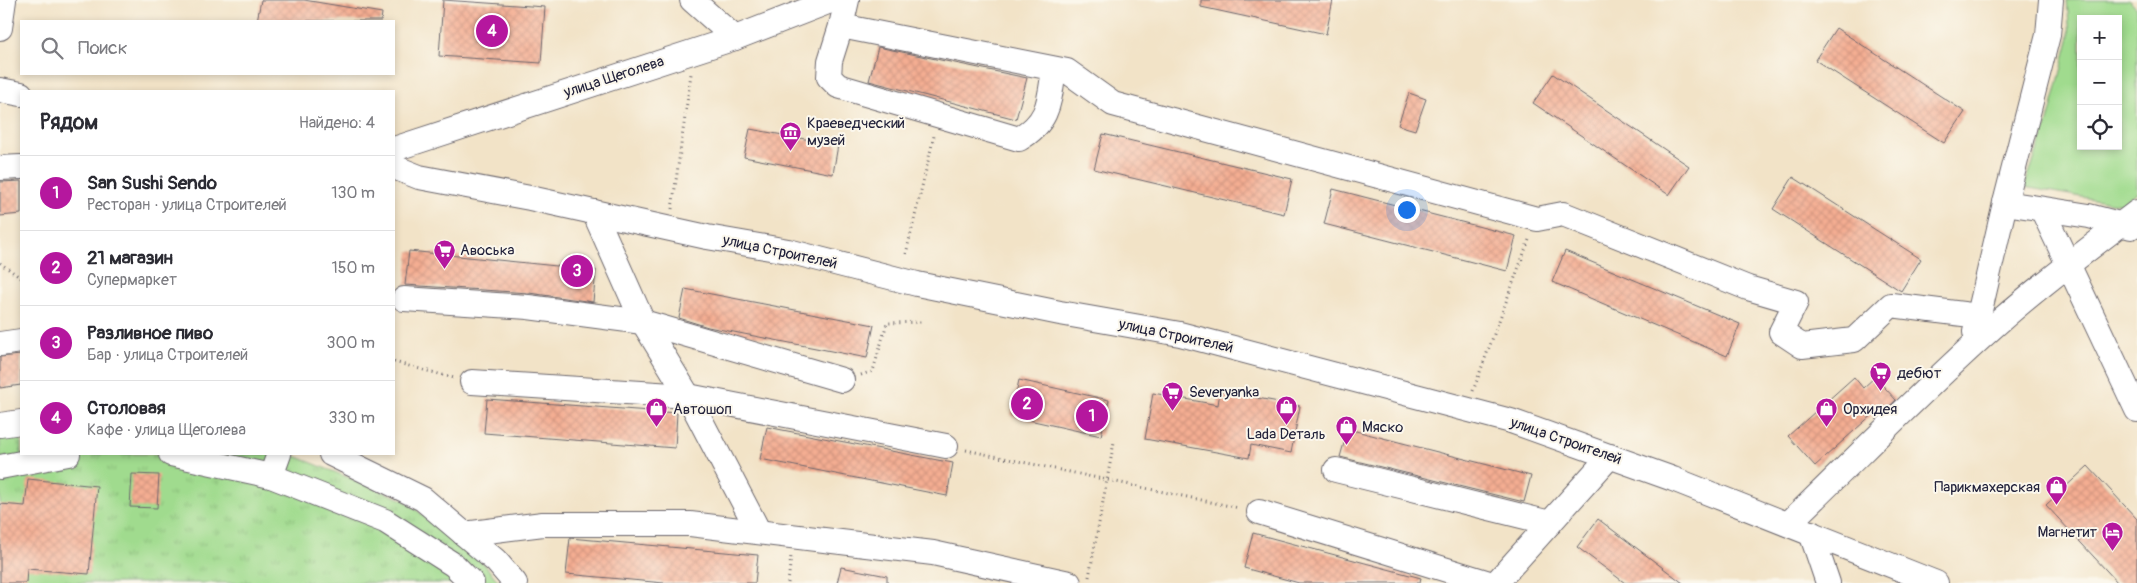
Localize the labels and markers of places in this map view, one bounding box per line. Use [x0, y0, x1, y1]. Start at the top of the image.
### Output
pin: 4 [476, 12, 508, 50]
place label: Краеведческий музей [807, 114, 905, 150]
museum icon: Краеведческий музей [779, 120, 803, 151]
supermarket icon: Авоська [432, 238, 456, 269]
place label: Авоська [460, 241, 514, 260]
pin: 3 [561, 252, 593, 290]
supermarket icon: дебют [1869, 361, 1893, 392]
place label: дебют [1897, 364, 1942, 383]
supermarket icon: Severyanka [1161, 380, 1185, 411]
place label: Severyanka [1189, 383, 1259, 402]
pin: 2 [1011, 385, 1043, 423]
shop icon: Lada Dеталь [1274, 394, 1298, 425]
shop icon: Автошоп [645, 397, 669, 428]
pin: 1 [1076, 397, 1108, 435]
shop icon: Орхидея [1815, 397, 1839, 428]
place label: Автошоп [673, 400, 732, 419]
place label: Орхидея [1843, 400, 1897, 419]
shop icon: Мяско [1334, 415, 1358, 446]
place label: Мяско [1362, 418, 1403, 437]
place label: Lada Dеталь [1246, 425, 1326, 444]
shop icon: Парикмахерская [2044, 475, 2068, 506]
place label: Парикмахерская [1934, 478, 2040, 497]
hotel icon: Магнетит [2101, 520, 2125, 551]
place label: Магнетит [2038, 523, 2097, 542]

